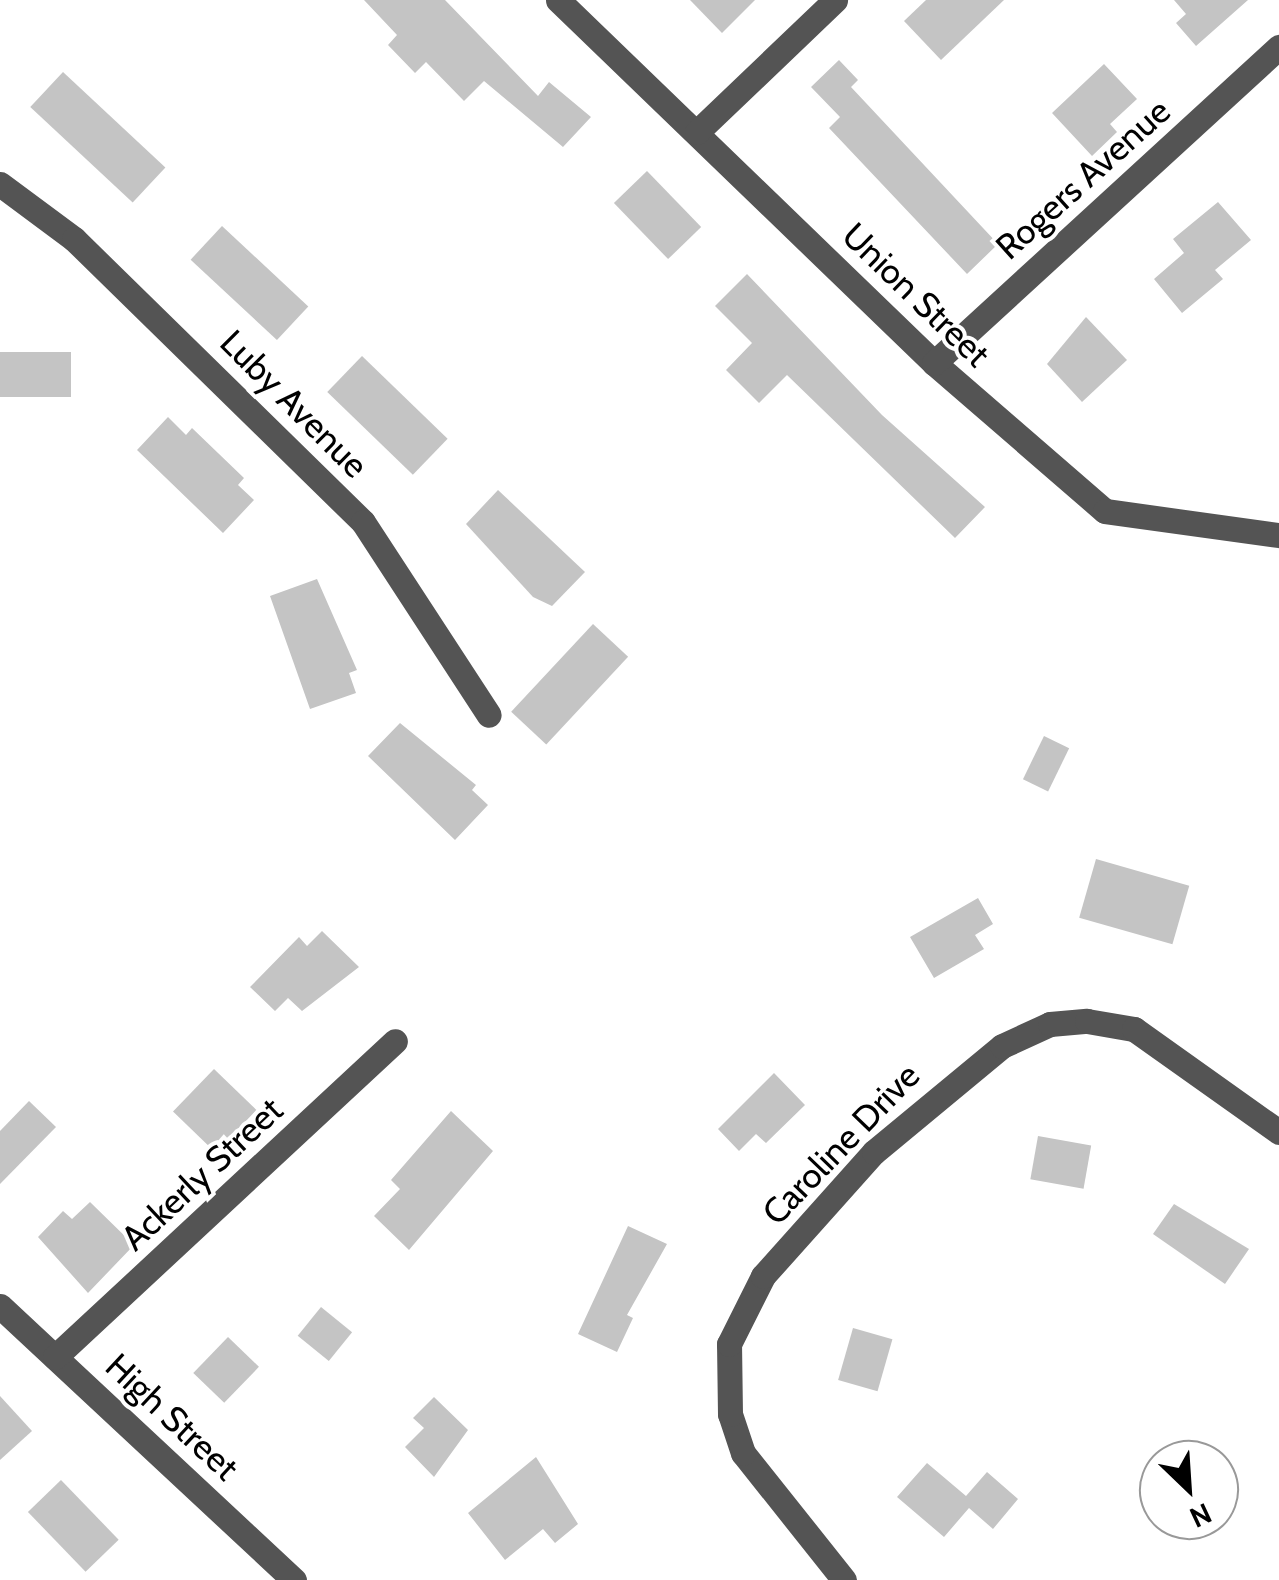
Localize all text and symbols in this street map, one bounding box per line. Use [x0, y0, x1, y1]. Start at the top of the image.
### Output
street label: Rogers Avenue [987, 90, 1179, 268]
street label: Union Street [834, 214, 998, 376]
street label: Luby Avenue [212, 322, 376, 486]
street label: Caroline Drive [754, 1055, 928, 1233]
street label: Ackerly Street [113, 1089, 291, 1259]
street label: High Street [97, 1345, 247, 1489]
north arrow [1139, 1440, 1239, 1540]
text: N [1185, 1496, 1217, 1535]

